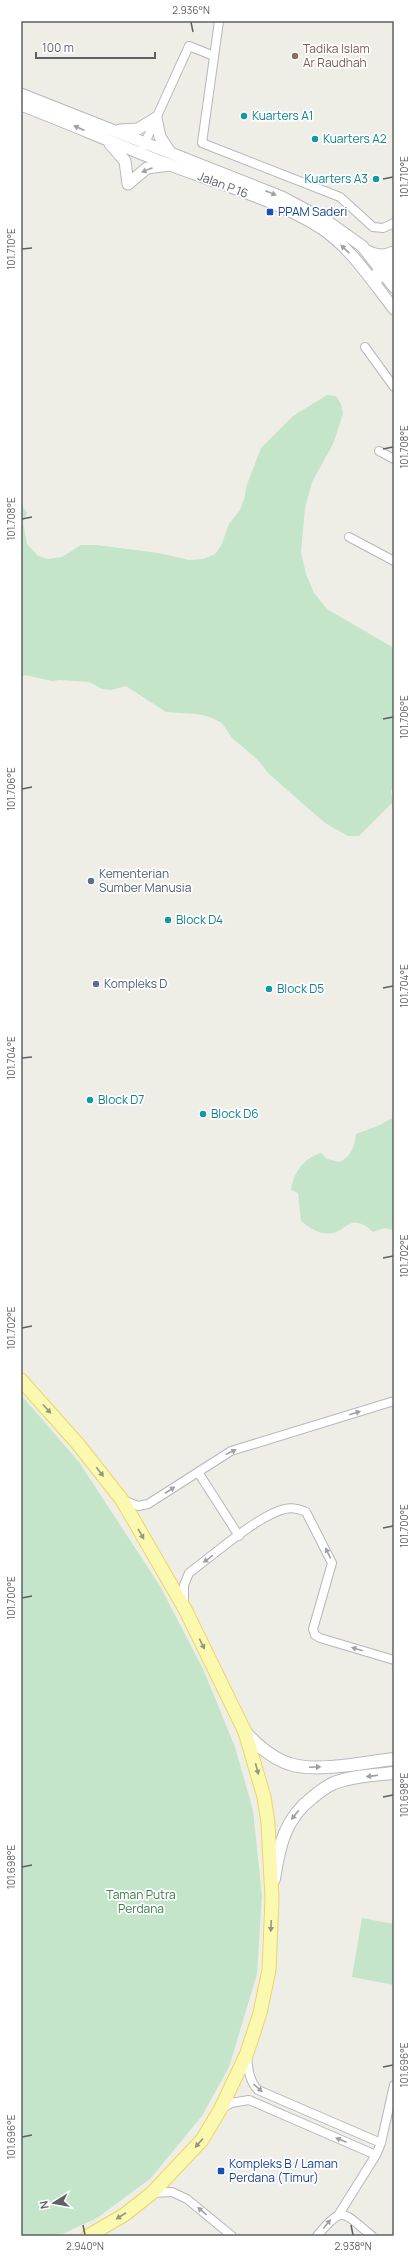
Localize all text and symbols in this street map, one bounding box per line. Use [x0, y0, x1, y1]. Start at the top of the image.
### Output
text: 2.936°N [172, 3, 210, 17]
scale bar [36, 34, 155, 60]
text: 100 m [42, 39, 74, 56]
place label: Tadika Islam Ar Raudhah [303, 40, 370, 71]
marker: Tadika Islam Ar Raudhah [290, 51, 300, 61]
place label: Kuarters A1 [252, 107, 313, 124]
marker: Kuarters A1 [239, 111, 249, 121]
one-way arrow [73, 125, 84, 131]
place label: Kuarters A2 [323, 130, 387, 147]
marker: Kuarters A2 [310, 134, 320, 144]
text: 101.710°E [397, 156, 411, 198]
one-way arrow [140, 167, 152, 173]
street label: Jalan P 16 [195, 167, 251, 202]
place label: Kuarters A3 [305, 170, 368, 187]
marker: Kuarters A3 [371, 174, 381, 184]
one-way arrow [266, 190, 278, 196]
place label: PPAM Saderi [278, 203, 347, 220]
marker: PPAM Saderi [265, 207, 275, 217]
text: 101.710°E [4, 228, 18, 270]
one-way arrow [340, 245, 350, 254]
text: 101.708°E [397, 425, 411, 469]
text: 101.708°E [4, 497, 18, 541]
text: 101.706°E [397, 695, 411, 739]
text: 101.706°E [4, 767, 18, 811]
place label: Kementerian Sumber Manusia [99, 865, 191, 896]
marker: Kementerian Sumber Manusia [86, 876, 96, 886]
place label: Block D4 [176, 911, 223, 928]
marker: Block D4 [163, 915, 173, 925]
text: 101.704°E [397, 964, 411, 1008]
place label: Kompleks D [104, 975, 167, 992]
marker: Kompleks D [91, 979, 101, 989]
place label: Block D5 [277, 980, 324, 997]
marker: Block D5 [264, 984, 274, 994]
text: 101.704°E [4, 1036, 18, 1080]
place label: Block D7 [98, 1091, 144, 1108]
marker: Block D7 [85, 1095, 95, 1105]
place label: Block D6 [211, 1105, 259, 1122]
marker: Block D6 [198, 1109, 208, 1119]
text: 101.702°E [397, 1234, 411, 1278]
text: 101.702°E [4, 1306, 18, 1350]
one-way arrow [43, 1404, 52, 1414]
one-way arrow [349, 1410, 361, 1416]
one-way arrow [225, 1449, 237, 1455]
one-way arrow [96, 1466, 104, 1477]
one-way arrow [164, 1487, 175, 1494]
text: 101.700°E [397, 1504, 411, 1548]
one-way arrow [138, 1528, 145, 1540]
one-way arrow [325, 1547, 331, 1559]
one-way arrow [202, 1555, 213, 1563]
text: 101.700°E [4, 1576, 18, 1620]
one-way arrow [199, 1638, 205, 1649]
one-way arrow [350, 1646, 362, 1652]
one-way arrow [254, 1763, 260, 1775]
one-way arrow [309, 1764, 322, 1770]
one-way arrow [366, 1773, 378, 1779]
text: 101.698°E [397, 1773, 411, 1817]
one-way arrow [290, 1809, 299, 1820]
text: 101.698°E [4, 1845, 18, 1889]
park label: Taman Putra Perdana [106, 1886, 176, 1917]
one-way arrow [267, 1920, 274, 1932]
text: 101.696°E [397, 2042, 411, 2087]
one-way arrow [253, 2084, 263, 2093]
text: 101.696°E [4, 2114, 18, 2159]
one-way arrow [334, 2136, 346, 2142]
one-way arrow [194, 2138, 203, 2148]
place label: Kompleks B / Laman Perdana (Timur) [229, 2155, 338, 2186]
marker: Kompleks B / Laman Perdana (Timur) [216, 2166, 226, 2176]
north arrow [34, 2183, 74, 2223]
text: N [36, 2200, 52, 2210]
one-way arrow [197, 2207, 208, 2216]
one-way arrow [115, 2213, 127, 2220]
one-way arrow [323, 2219, 332, 2229]
text: 2.940°N [66, 2239, 104, 2253]
text: 2.938°N [334, 2239, 372, 2253]

